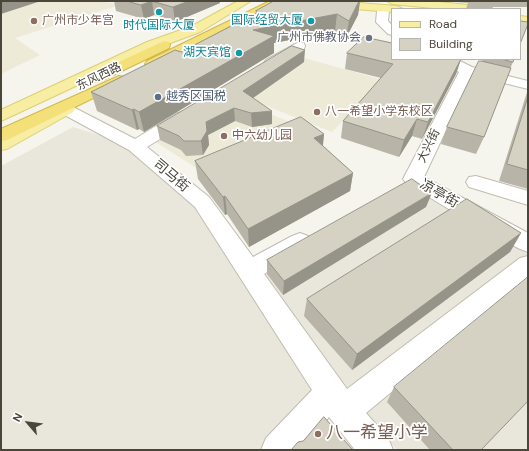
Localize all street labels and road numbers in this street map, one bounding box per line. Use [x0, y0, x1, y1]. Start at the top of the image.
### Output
street label: 东风西路 [74, 60, 124, 94]
street label: 大兴街 [415, 127, 443, 165]
street label: 司马街 [150, 156, 192, 196]
street label: 凉亭街 [417, 176, 461, 212]

